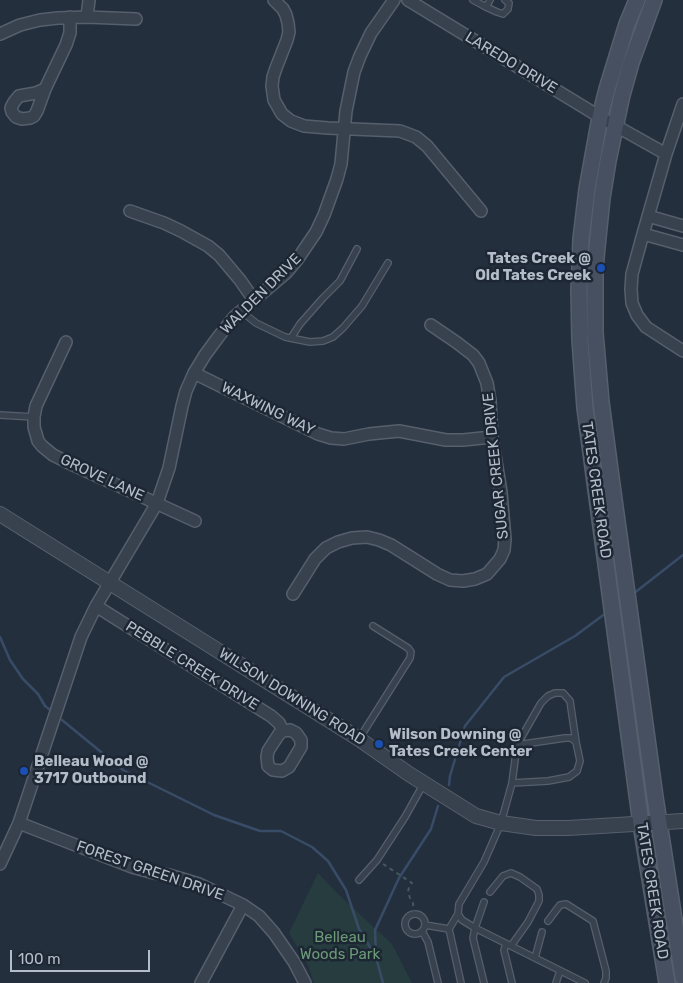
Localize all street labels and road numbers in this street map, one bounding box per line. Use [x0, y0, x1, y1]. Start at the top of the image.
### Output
street label: LAREDO DRIVE [461, 28, 561, 98]
street label: WALDEN DRIVE [217, 250, 305, 338]
street label: WAXWING WAY [218, 379, 318, 439]
street label: SUGAR CREEK DRIVE [479, 392, 513, 540]
street label: TATES CREEK ROAD [577, 420, 615, 560]
street label: GROVE LANE [57, 451, 147, 505]
street label: PEBBLE CREEK DRIVE [122, 618, 262, 714]
street label: WILSON DOWNING ROAD [215, 644, 369, 750]
street label: TATES CREEK ROAD [632, 821, 672, 961]
street label: FOREST GREEN DRIVE [74, 837, 226, 905]

